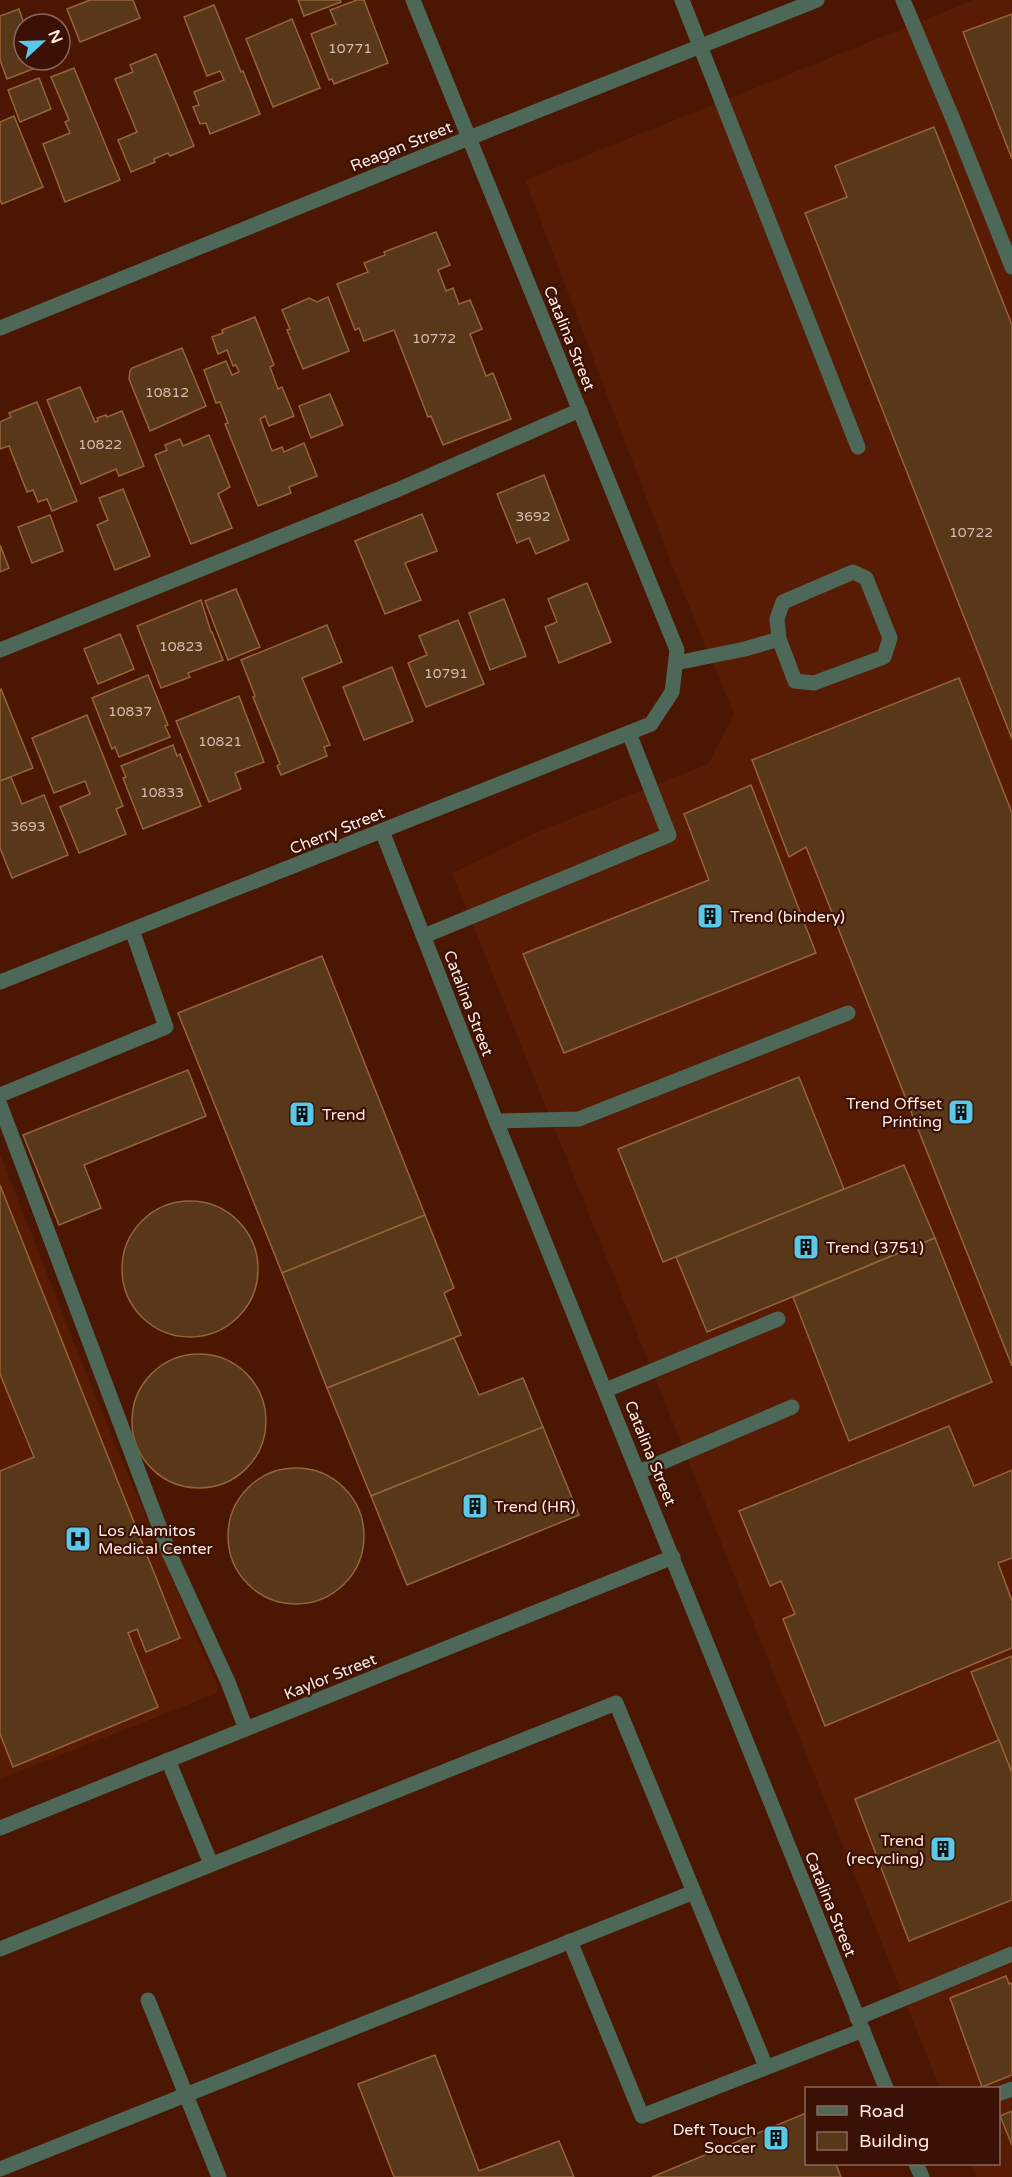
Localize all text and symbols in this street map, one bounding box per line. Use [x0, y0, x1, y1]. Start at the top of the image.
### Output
north arrow [12, 12, 72, 72]
text: N [43, 27, 67, 46]
house number: 10771 [328, 40, 372, 57]
street label: Reagan Street [347, 117, 455, 176]
street label: Catalina Street [539, 283, 599, 394]
house number: 10772 [412, 330, 456, 347]
house number: 10812 [145, 384, 189, 401]
house number: 10822 [78, 436, 122, 453]
house number: 3692 [515, 508, 551, 525]
house number: 10722 [949, 524, 993, 541]
house number: 10823 [159, 638, 203, 655]
house number: 10791 [424, 665, 468, 682]
house number: 10837 [108, 703, 152, 720]
house number: 10821 [198, 733, 242, 750]
house number: 10833 [140, 784, 184, 801]
street label: Cherry Street [287, 803, 388, 859]
house number: 3693 [10, 818, 46, 835]
building icon: Trend (bindery) [695, 901, 725, 931]
place label: Trend (bindery) [730, 907, 845, 927]
street label: Catalina Street [439, 948, 497, 1059]
place label: Trend Offset Printing [846, 1094, 942, 1132]
building icon: Trend Offset Printing [946, 1097, 976, 1127]
building icon: Trend [287, 1099, 317, 1129]
place label: Trend [322, 1105, 366, 1125]
building icon: Trend (3751) [791, 1232, 821, 1262]
place label: Trend (3751) [826, 1238, 924, 1258]
street label: Catalina Street [620, 1398, 680, 1509]
building icon: Trend (HR) [460, 1491, 490, 1521]
place label: Trend (HR) [494, 1497, 575, 1517]
place label: Los Alamitos Medical Center [98, 1521, 214, 1559]
hospital icon: Los Alamitos Medical Center [63, 1524, 93, 1554]
street label: Kaylor Street [281, 1649, 380, 1705]
place label: Trend (recycling) [846, 1831, 924, 1869]
building icon: Trend (recycling) [928, 1834, 958, 1864]
street label: Catalina Street [800, 1849, 860, 1960]
legend [805, 2087, 1000, 2165]
text: Road [859, 2100, 904, 2122]
place label: Deft Touch Soccer [673, 2120, 757, 2158]
building icon: Deft Touch Soccer [761, 2123, 791, 2153]
text: Building [859, 2130, 929, 2152]

